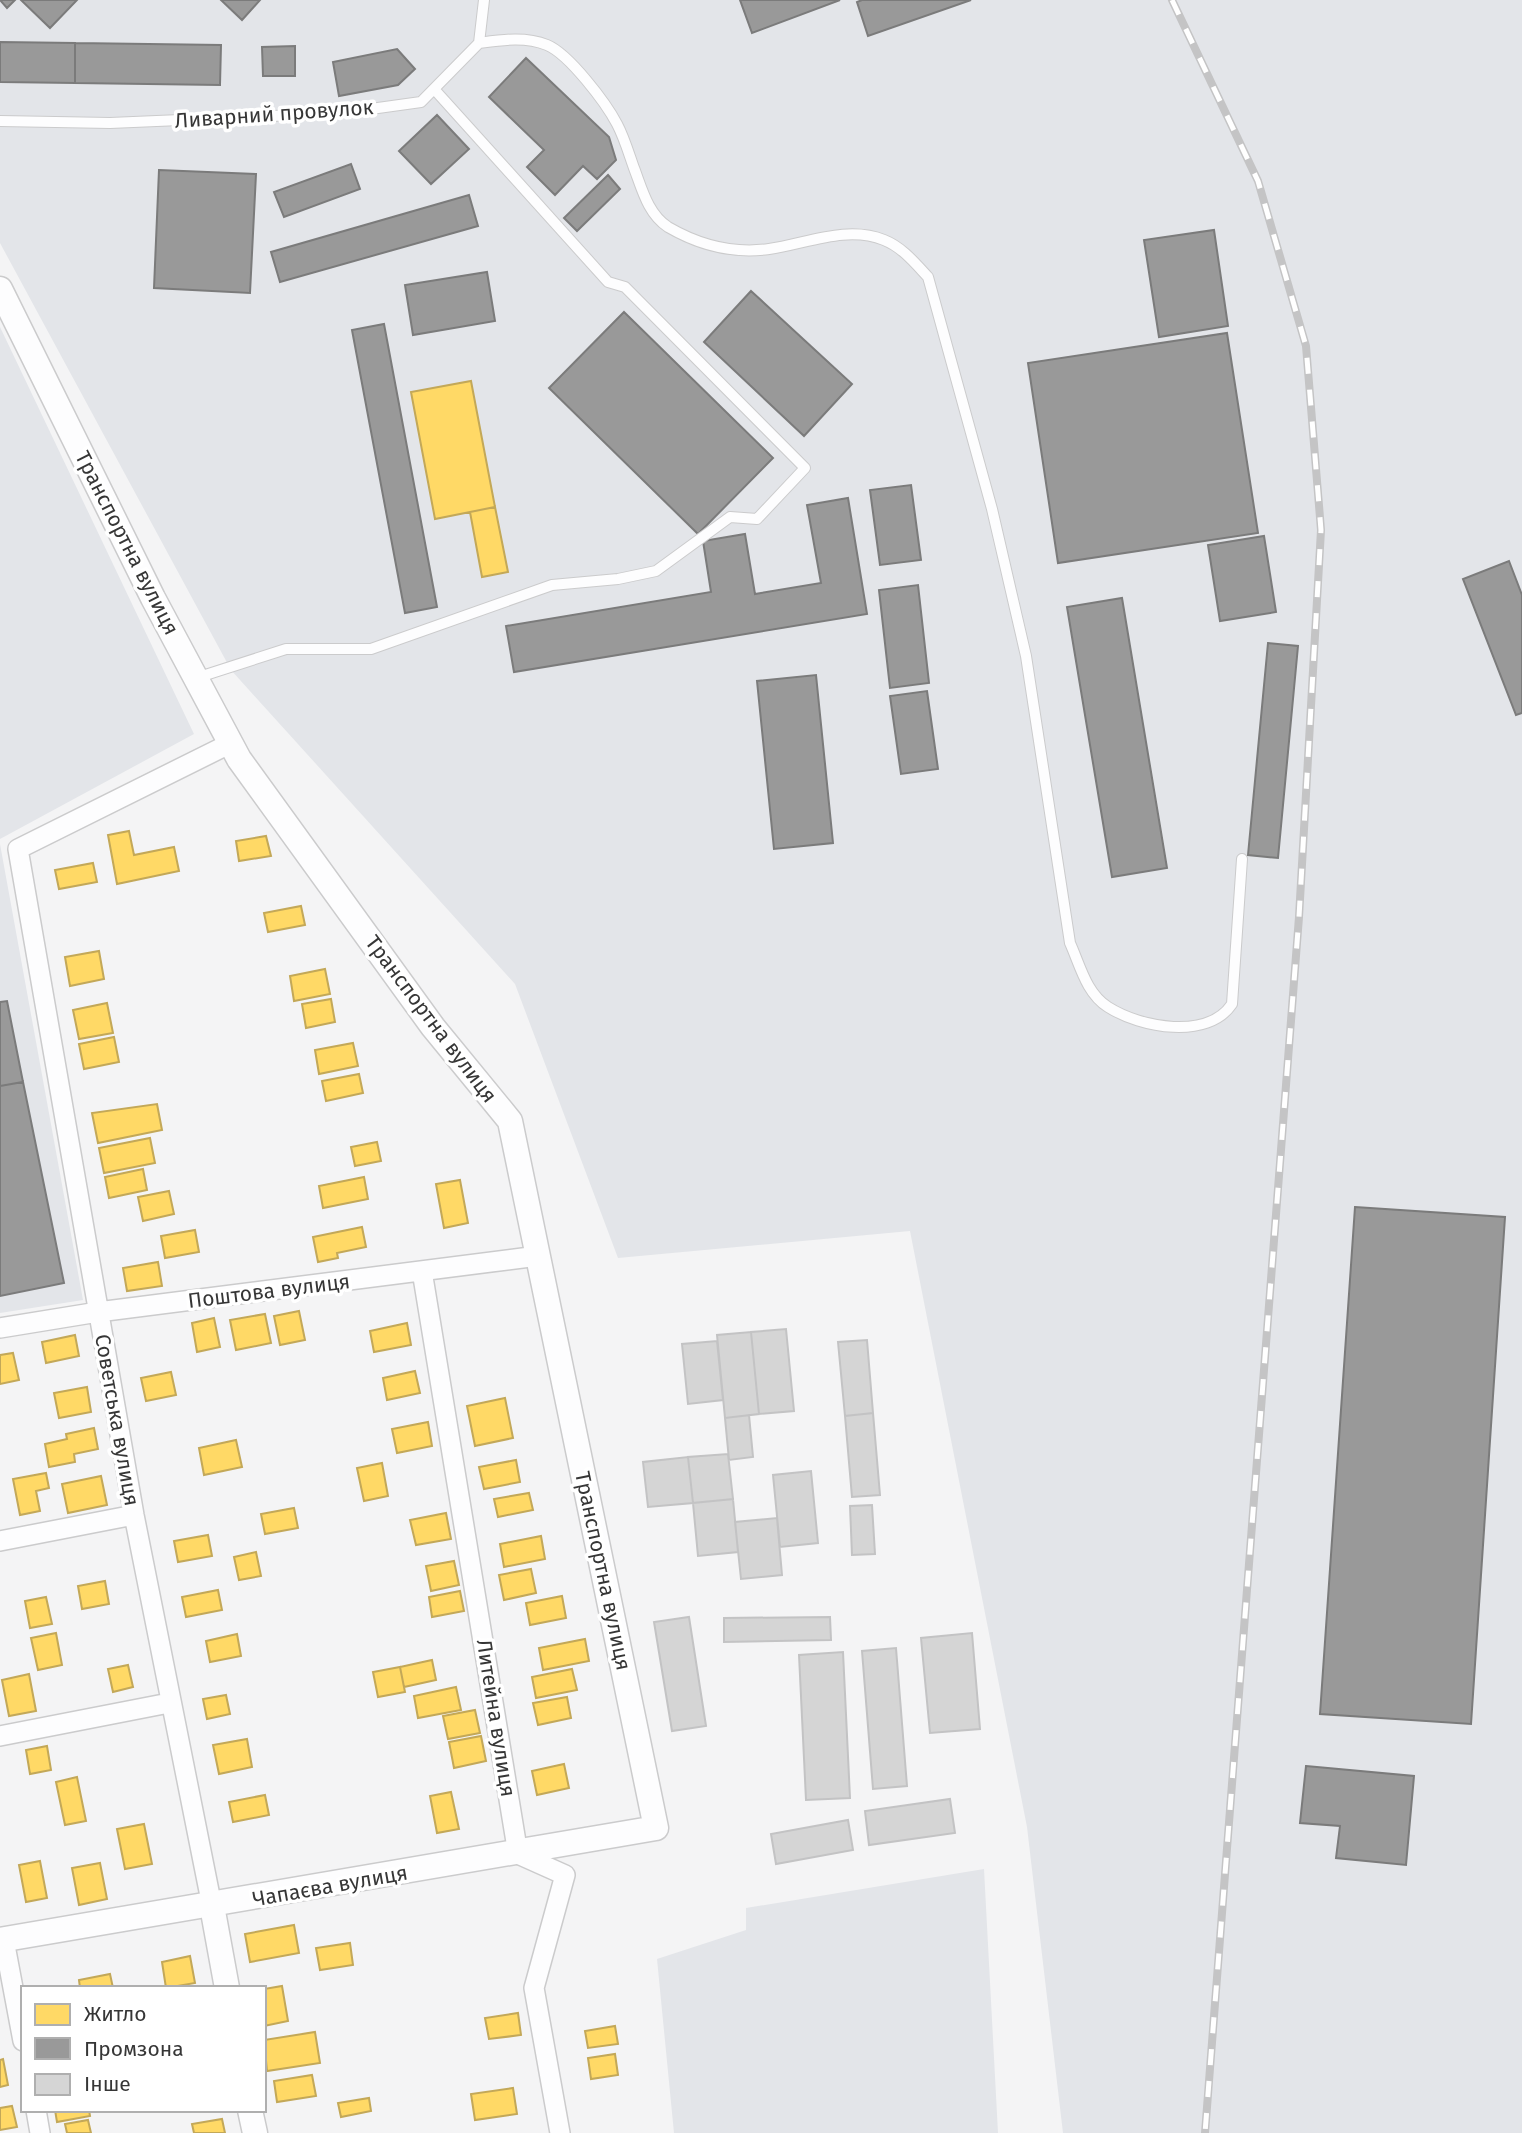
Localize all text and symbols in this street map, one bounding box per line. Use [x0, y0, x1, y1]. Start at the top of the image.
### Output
street label: Ливарний провулок [174, 94, 374, 134]
street label: Транспортна вулиця [69, 447, 185, 639]
street label: Транспортна вулиця [360, 930, 502, 1108]
street label: Поштова вулиця [186, 1268, 352, 1314]
street label: Советська вулиця [89, 1332, 145, 1508]
street label: Транспортна вулиця [569, 1469, 637, 1673]
street label: Литейна вулиця [471, 1637, 521, 1799]
street label: Чапаєва вулиця [250, 1860, 410, 1912]
legend [21, 1986, 266, 2112]
text: Житло [84, 2001, 147, 2027]
text: Промзона [84, 2036, 184, 2062]
text: Інше [84, 2071, 131, 2097]

